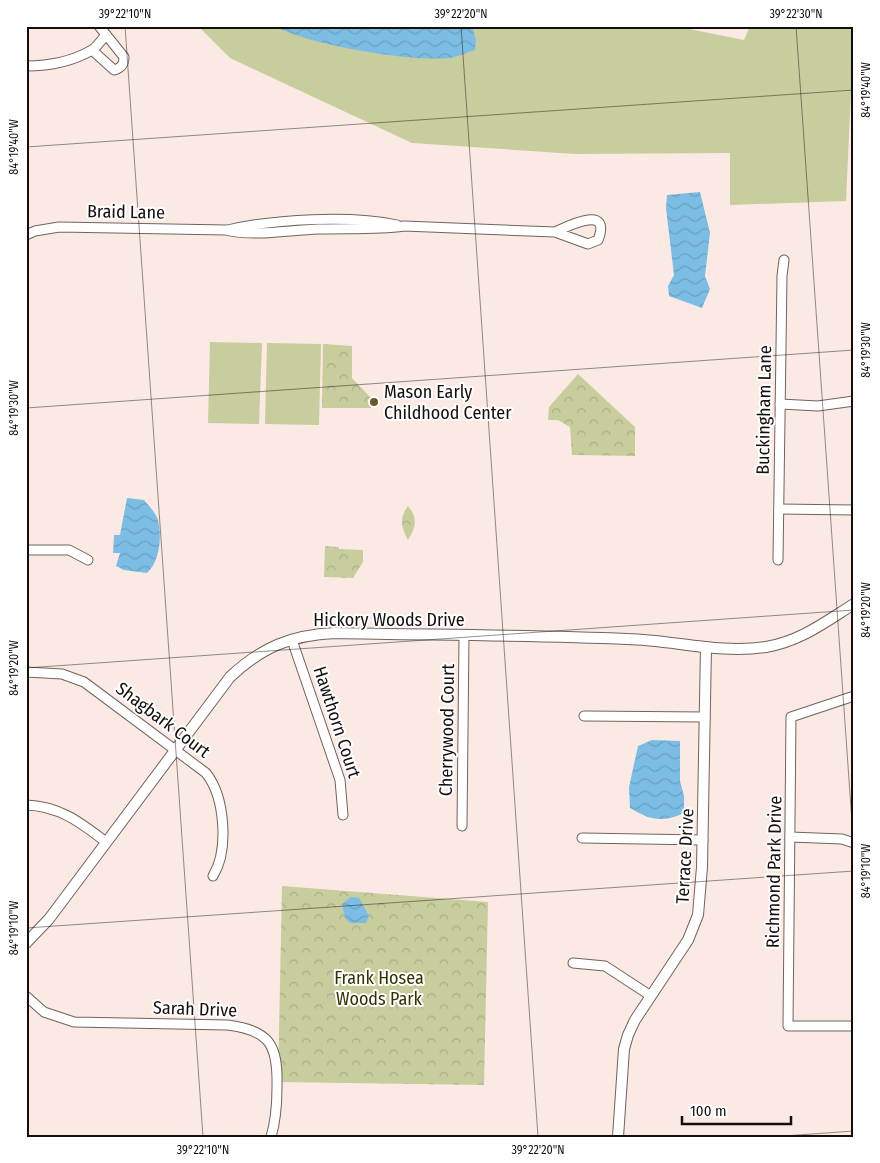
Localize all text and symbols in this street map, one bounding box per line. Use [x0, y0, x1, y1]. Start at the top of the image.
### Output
text: 39°22'10"N [99, 7, 151, 21]
text: 39°22'20"N [435, 7, 488, 21]
text: 39°22'30"N [769, 7, 823, 21]
text: 84°19'40"W [859, 62, 873, 118]
text: 84°19'40"W [7, 119, 21, 175]
street label: Braid Lane [87, 200, 165, 224]
text: 84°19'30"W [859, 322, 873, 378]
street label: Buckingham Lane [752, 345, 776, 475]
text: 84°19'30"W [7, 380, 21, 436]
place label: Mason Early Childhood Center [384, 381, 512, 424]
marker: Mason Early Childhood Center [368, 396, 380, 408]
text: 84°19'20"W [859, 582, 873, 638]
street label: Hickory Woods Drive [313, 609, 465, 631]
text: 84°19'20"W [7, 640, 21, 696]
street label: Hawthorn Court [309, 663, 365, 781]
street label: Cherrywood Court [435, 664, 459, 796]
street label: Shagbark Court [111, 677, 215, 763]
street label: Richmond Park Drive [762, 795, 786, 948]
street label: Terrace Drive [672, 808, 698, 904]
text: 84°19'10"W [859, 844, 873, 898]
text: 84°19'10"W [7, 901, 21, 955]
park label: Frank Hosea Woods Park [334, 967, 424, 1010]
street label: Sarah Drive [153, 997, 238, 1021]
scale bar [682, 1093, 791, 1125]
text: 100 m [690, 1102, 727, 1120]
text: 39°22'10"N [177, 1143, 229, 1157]
text: 39°22'20"N [512, 1143, 565, 1157]

